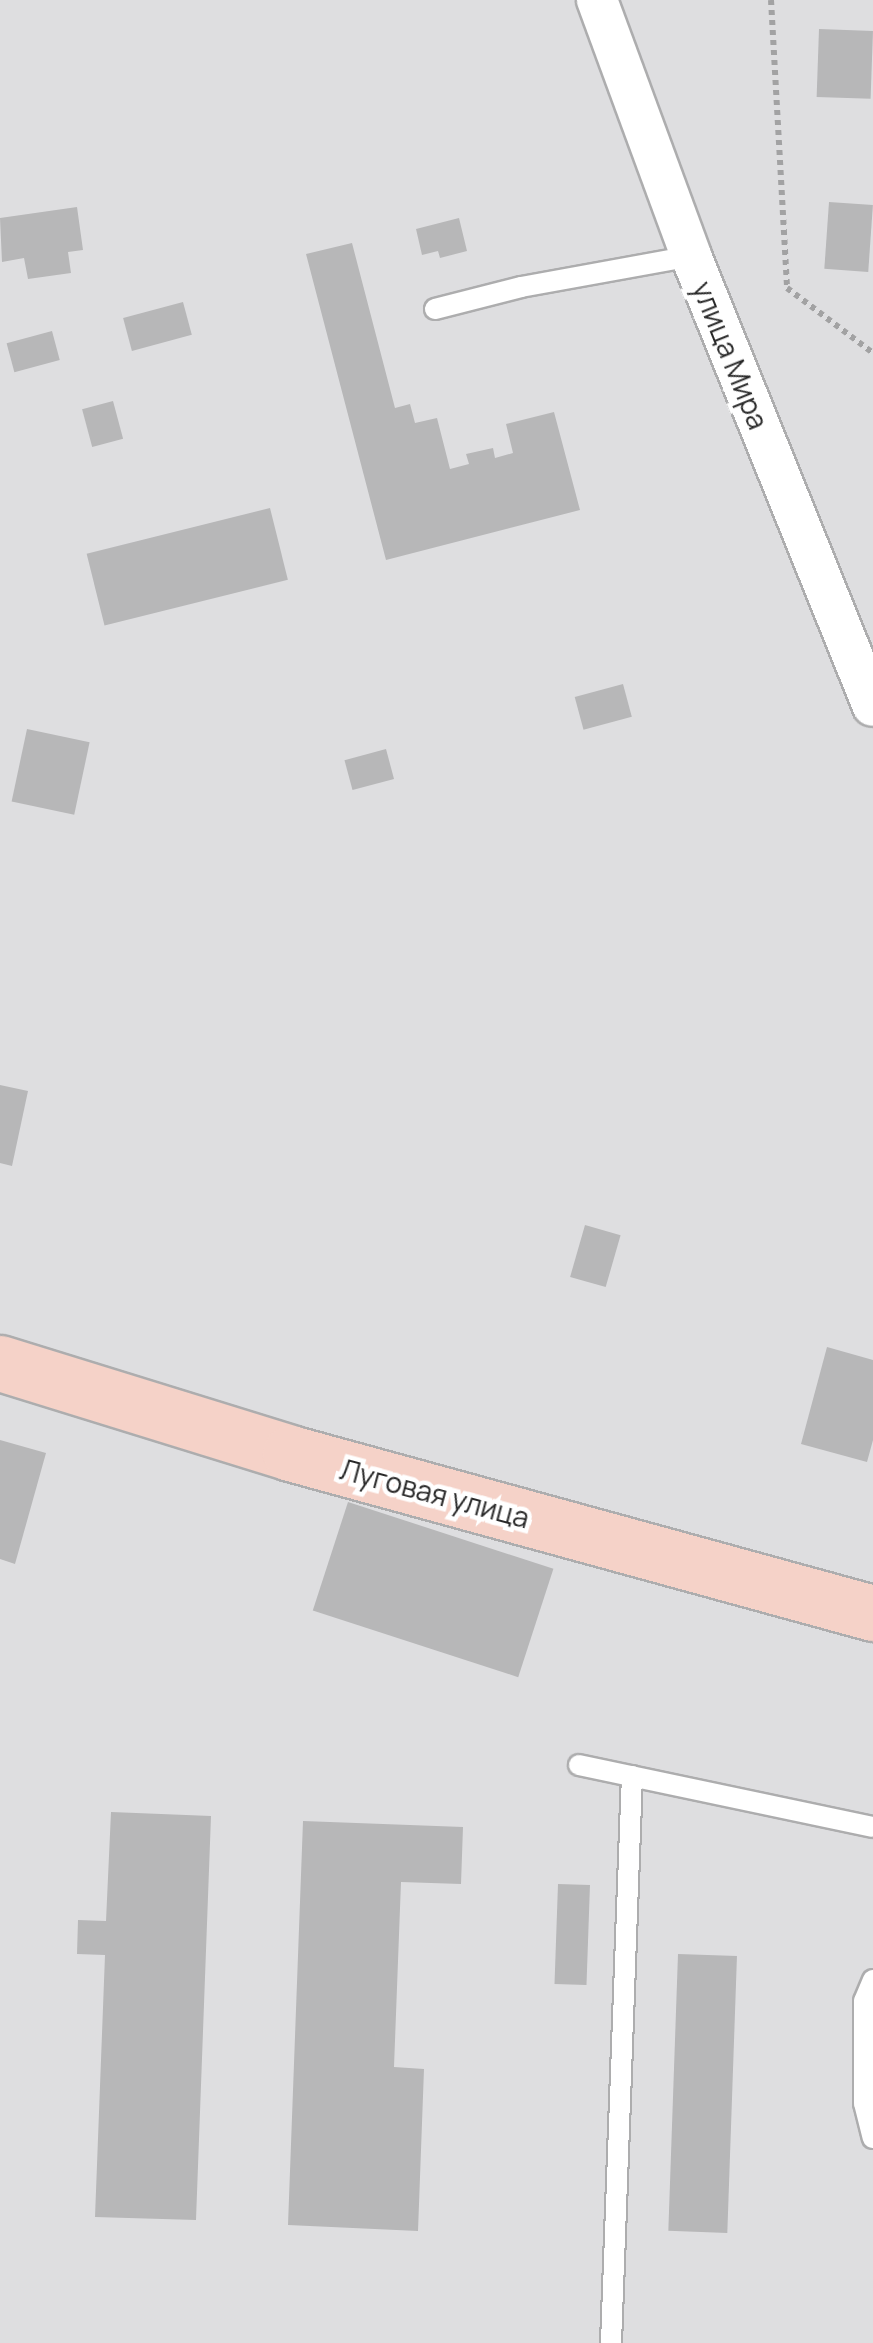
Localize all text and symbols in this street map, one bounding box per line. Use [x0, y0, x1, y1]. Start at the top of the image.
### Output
street label: улица Мира [686, 276, 776, 434]
street label: Луговая улица [337, 1452, 533, 1534]

